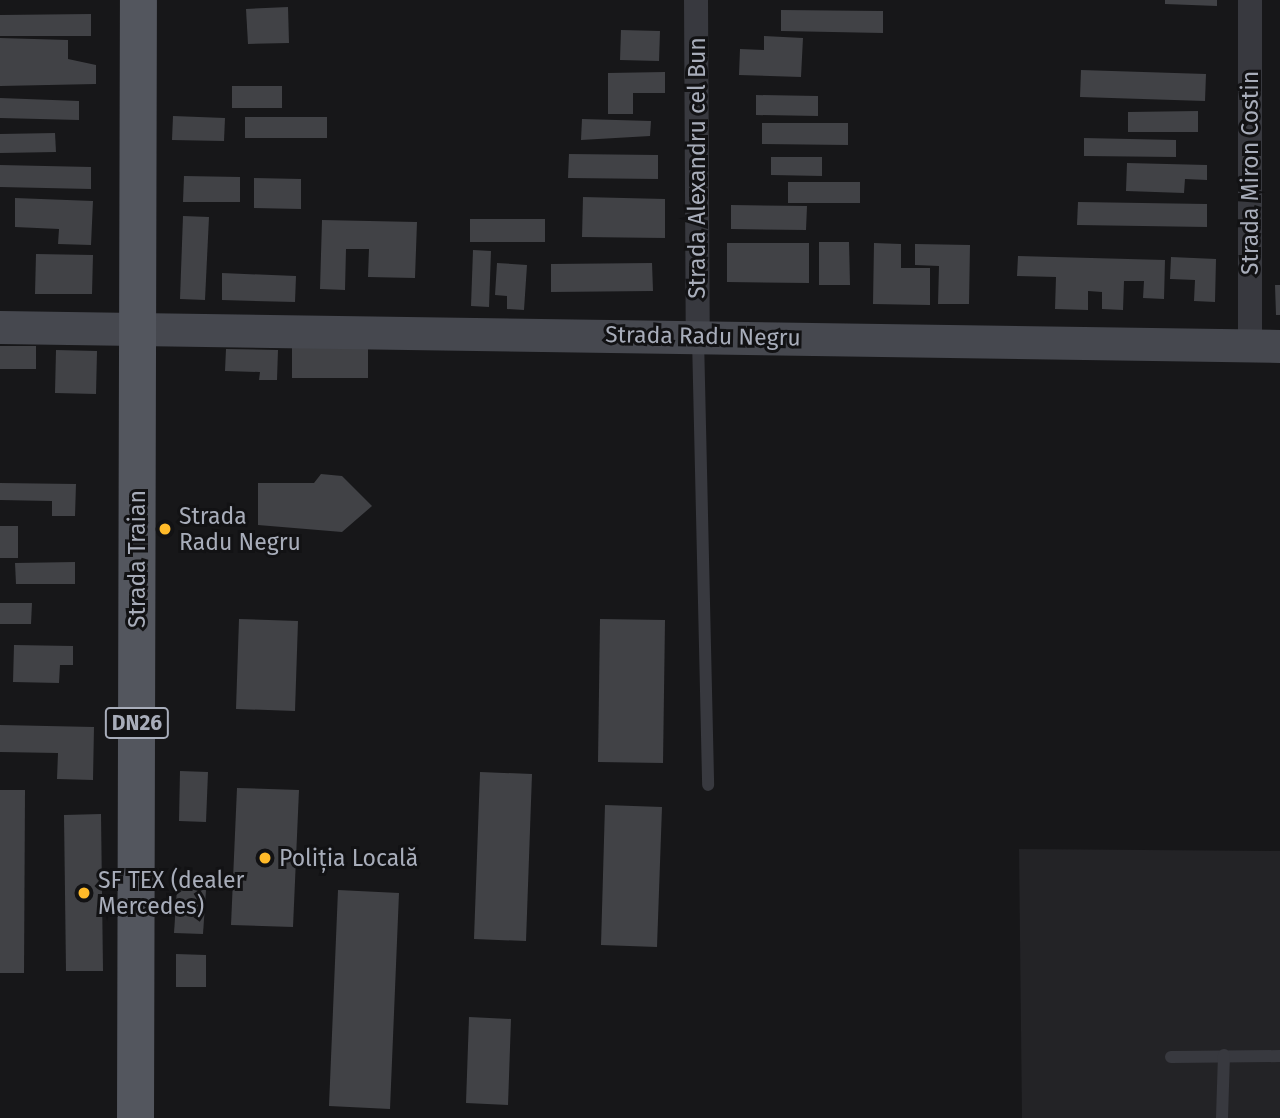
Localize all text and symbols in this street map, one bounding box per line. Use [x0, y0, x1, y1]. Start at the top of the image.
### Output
street label: Strada Alexandru cel Bun [683, 37, 711, 299]
street label: Strada Miron Costin [1236, 71, 1264, 275]
street label: Strada Radu Negru [605, 320, 801, 352]
street label: Strada Traian [123, 490, 151, 628]
place label: Strada Radu Negru [179, 502, 301, 556]
marker: Strada Radu Negru [157, 521, 173, 537]
road number: DN26 [104, 706, 170, 740]
place label: Poliția Locală [279, 844, 418, 872]
marker: Poliția Locală [257, 850, 273, 866]
place label: SF TEX (dealer Mercedes) [98, 866, 244, 920]
marker: SF TEX (dealer Mercedes) [76, 885, 92, 901]

